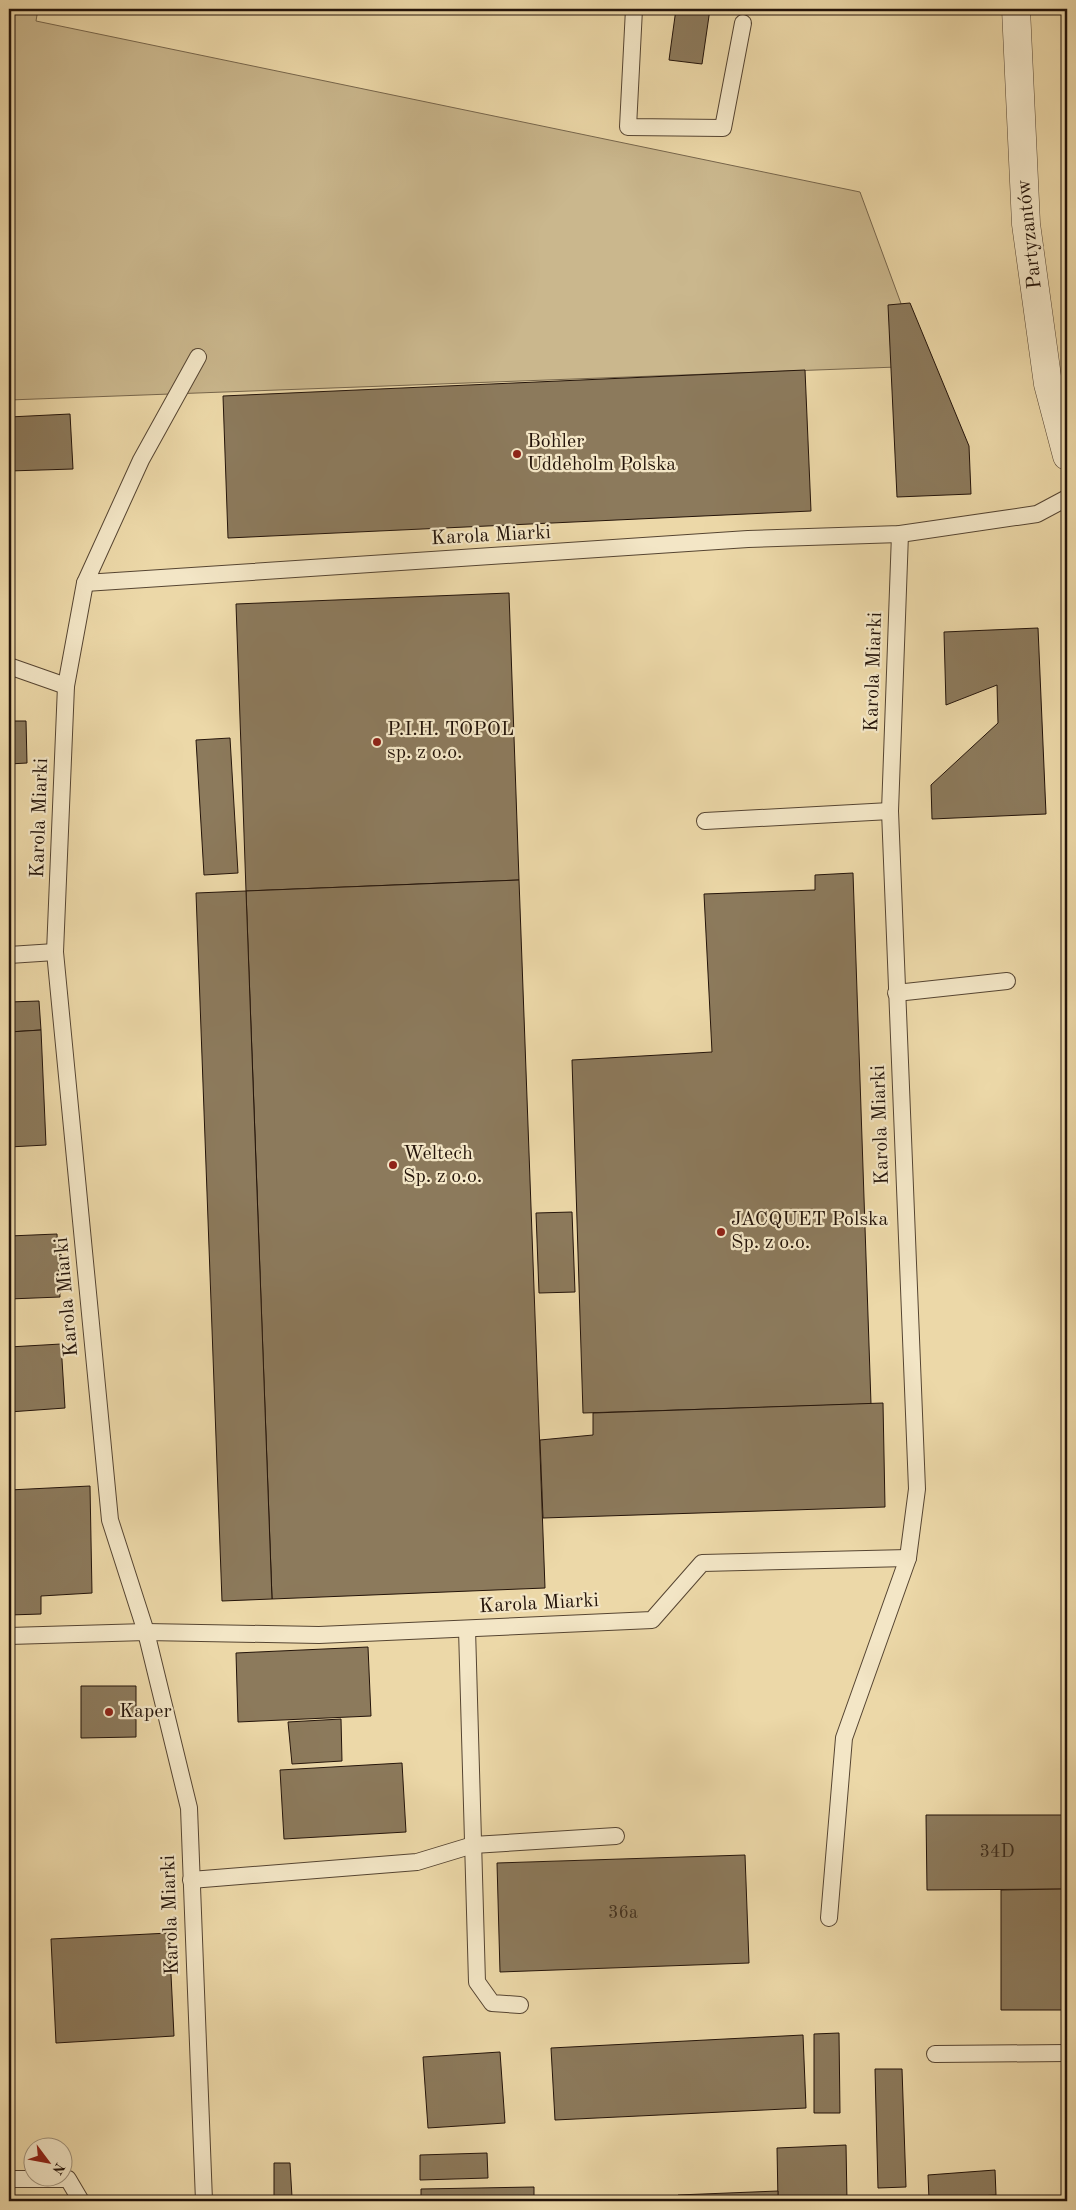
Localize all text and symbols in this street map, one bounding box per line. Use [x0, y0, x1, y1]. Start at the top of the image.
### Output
street label: Partyzantów [1014, 178, 1046, 290]
place label: Bohler Uddeholm Polska [527, 432, 676, 475]
marker: Bohler Uddeholm Polska [511, 448, 523, 460]
street label: Karola Miarki [431, 523, 551, 549]
street label: Karola Miarki [862, 612, 886, 732]
place label: P.I.H. TOPOL sp. z o.o. [387, 720, 514, 763]
marker: P.I.H. TOPOL sp. z o.o. [371, 736, 383, 748]
street label: Karola Miarki [28, 758, 52, 878]
street label: Karola Miarki [869, 1065, 893, 1185]
place label: Weltech Sp. z o.o. [403, 1144, 482, 1187]
marker: Weltech Sp. z o.o. [387, 1159, 399, 1171]
place label: JACQUET Polska Sp. z o.o. [731, 1210, 888, 1253]
marker: JACQUET Polska Sp. z o.o. [715, 1226, 727, 1238]
street label: Karola Miarki [52, 1236, 82, 1358]
street label: Karola Miarki [479, 1591, 599, 1617]
place label: Kaper [119, 1702, 172, 1722]
marker: Kaper [103, 1706, 115, 1718]
house number: 34D [980, 1843, 1014, 1861]
street label: Karola Miarki [159, 1855, 183, 1975]
house number: 36a [608, 1904, 638, 1922]
north arrow [22, 2138, 72, 2188]
text: N [49, 2160, 67, 2177]

